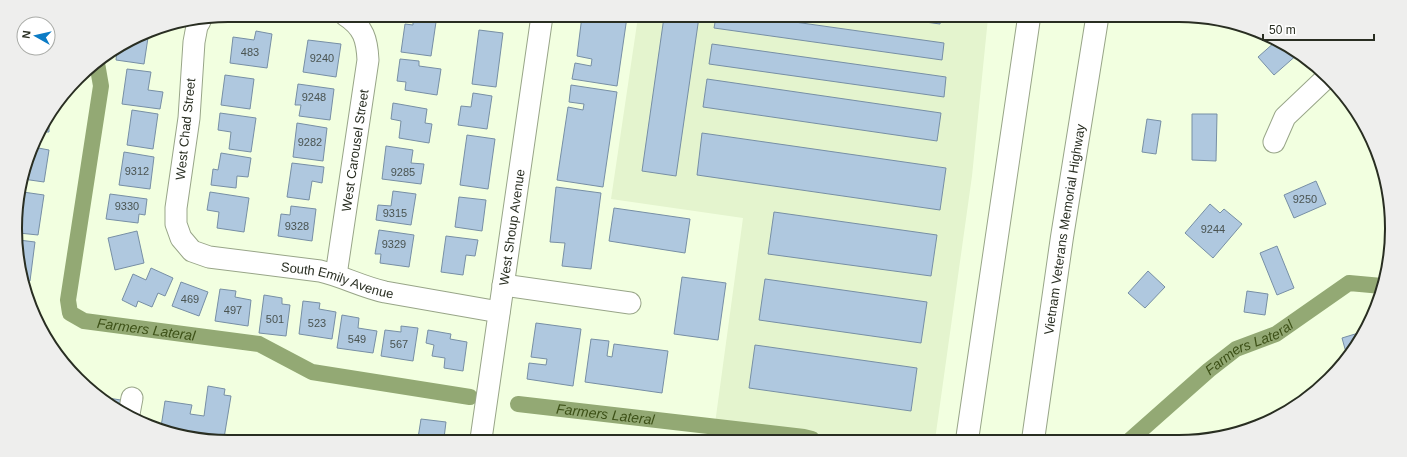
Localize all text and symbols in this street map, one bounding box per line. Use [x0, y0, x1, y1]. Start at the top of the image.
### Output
north arrow [16, 16, 56, 56]
scale bar [1263, 16, 1374, 42]
text: 50 m [1269, 23, 1296, 37]
text: N [20, 30, 33, 39]
house number: 483 [241, 46, 259, 58]
house number: 9240 [310, 52, 334, 64]
street label: West Chad Street [173, 77, 198, 181]
street label: West Carousel Street [339, 88, 372, 213]
house number: 9248 [302, 91, 326, 103]
street label: Vietnam Veterans Memorial Highway [1041, 122, 1088, 336]
house number: 9282 [298, 136, 322, 148]
house number: 9312 [125, 165, 149, 177]
house number: 9285 [391, 166, 415, 178]
street label: West Shoup Avenue [496, 168, 528, 286]
house number: 9250 [1293, 193, 1317, 205]
house number: 9330 [115, 200, 139, 212]
house number: 9315 [383, 207, 407, 219]
house number: 9328 [285, 220, 309, 232]
house number: 9244 [1201, 223, 1225, 235]
house number: 9329 [382, 238, 406, 250]
street label: South Emily Avenue [280, 259, 395, 301]
house number: 469 [181, 293, 199, 305]
house number: 497 [224, 304, 242, 316]
house number: 501 [266, 313, 284, 325]
water label: Farmers Lateral [96, 315, 197, 344]
water label: Farmers Lateral [1202, 316, 1297, 378]
house number: 523 [308, 317, 326, 329]
house number: 549 [348, 333, 366, 345]
house number: 567 [390, 338, 408, 350]
water label: Farmers Lateral [555, 400, 656, 428]

